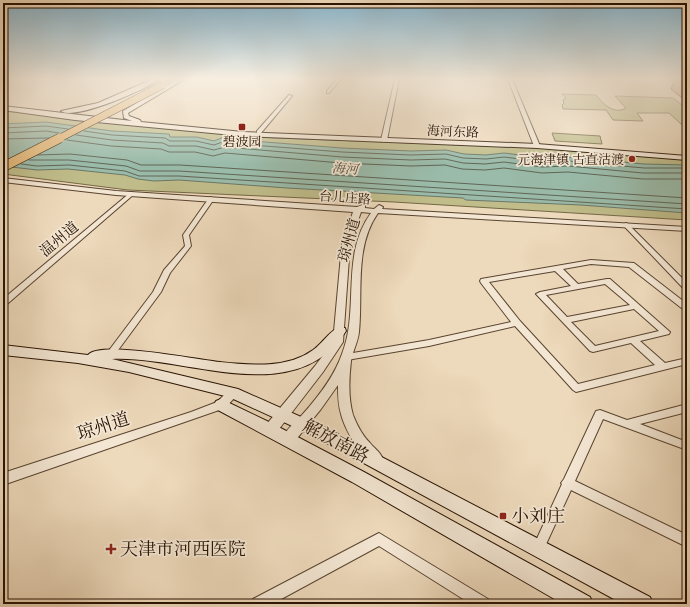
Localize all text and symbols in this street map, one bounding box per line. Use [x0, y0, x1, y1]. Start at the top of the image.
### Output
marker: 碧波园 [237, 122, 247, 132]
street label: 海河东路 [427, 123, 479, 141]
place label: 碧波园 [222, 134, 262, 150]
place label: 元海津镇 古直沽渡 [517, 152, 624, 168]
marker: 元海津镇 古直沽渡 [627, 154, 637, 164]
water label: 海河 [331, 160, 360, 178]
street label: 台儿庄路 [318, 188, 371, 208]
street label: 琼州道 [334, 216, 365, 264]
street label: 温州道 [36, 218, 83, 261]
street label: 琼州道 [74, 408, 132, 446]
street label: 解放南路 [299, 415, 372, 468]
place label: 小刘庄 [511, 506, 565, 528]
marker: 小刘庄 [498, 511, 508, 521]
place label: 天津市河西医院 [120, 539, 246, 561]
marker: 天津市河西医院 [105, 543, 117, 555]

